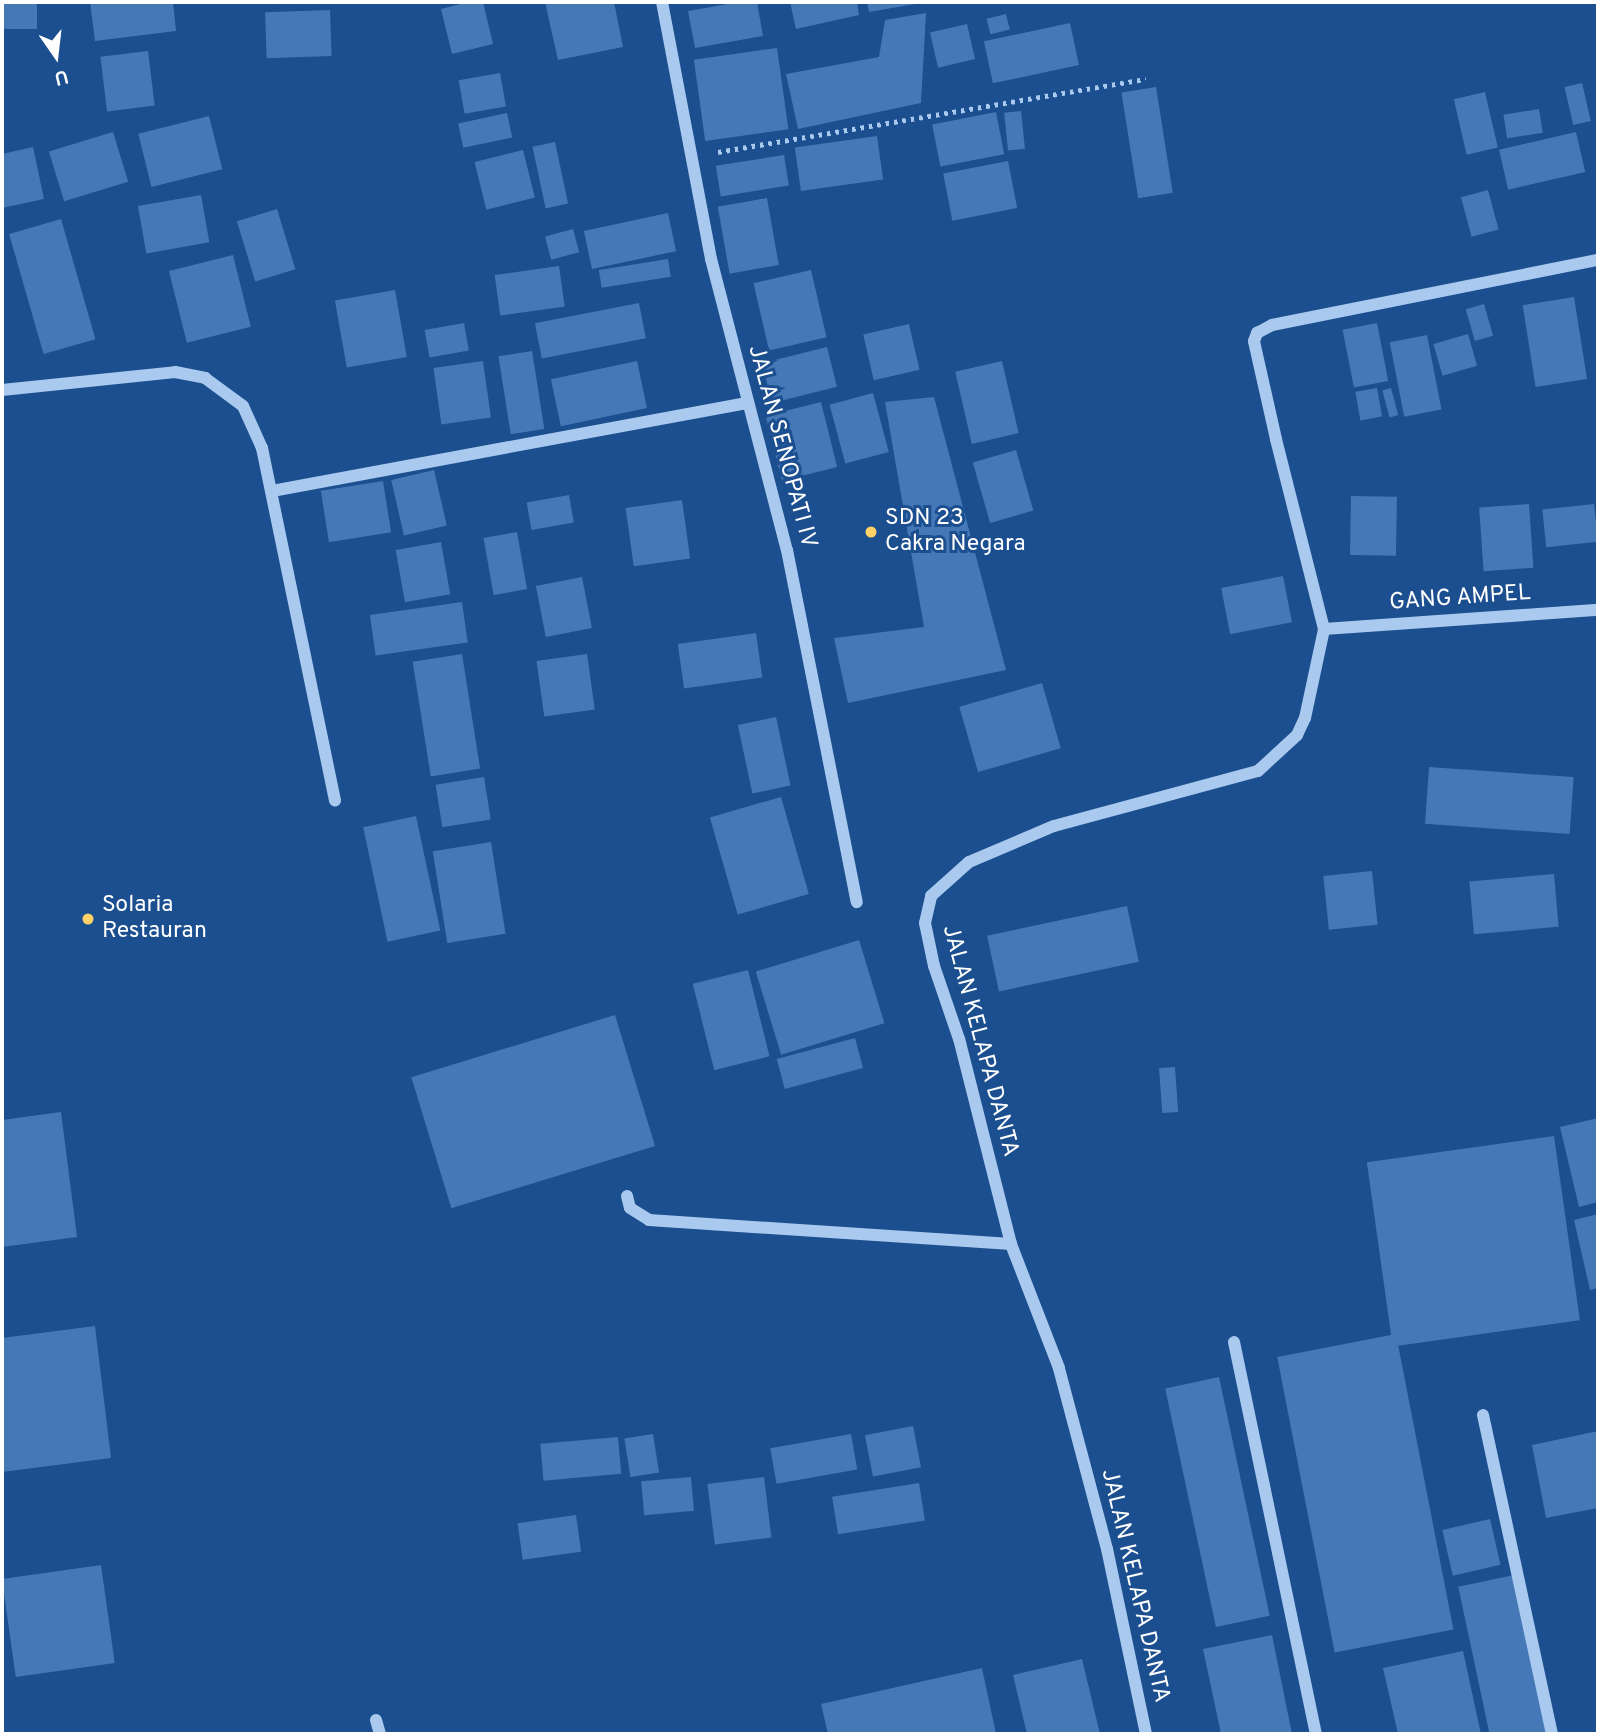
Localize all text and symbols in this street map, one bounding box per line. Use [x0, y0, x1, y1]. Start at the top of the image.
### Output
north arrow [21, 21, 91, 91]
text: U [52, 63, 71, 90]
street label: JALAN SENOPATI IV [741, 342, 821, 552]
place label: SDN 23 Cakra Negara [885, 505, 1026, 559]
marker: SDN 23 Cakra Negara [863, 524, 879, 540]
street label: GANG AMPEL [1388, 580, 1532, 618]
place label: Solaria Restauran [102, 892, 207, 946]
marker: Solaria Restauran [80, 911, 96, 927]
street label: JALAN KELAPA DANTA [935, 922, 1023, 1160]
street label: JALAN KELAPA DANTA [1094, 1466, 1174, 1706]

